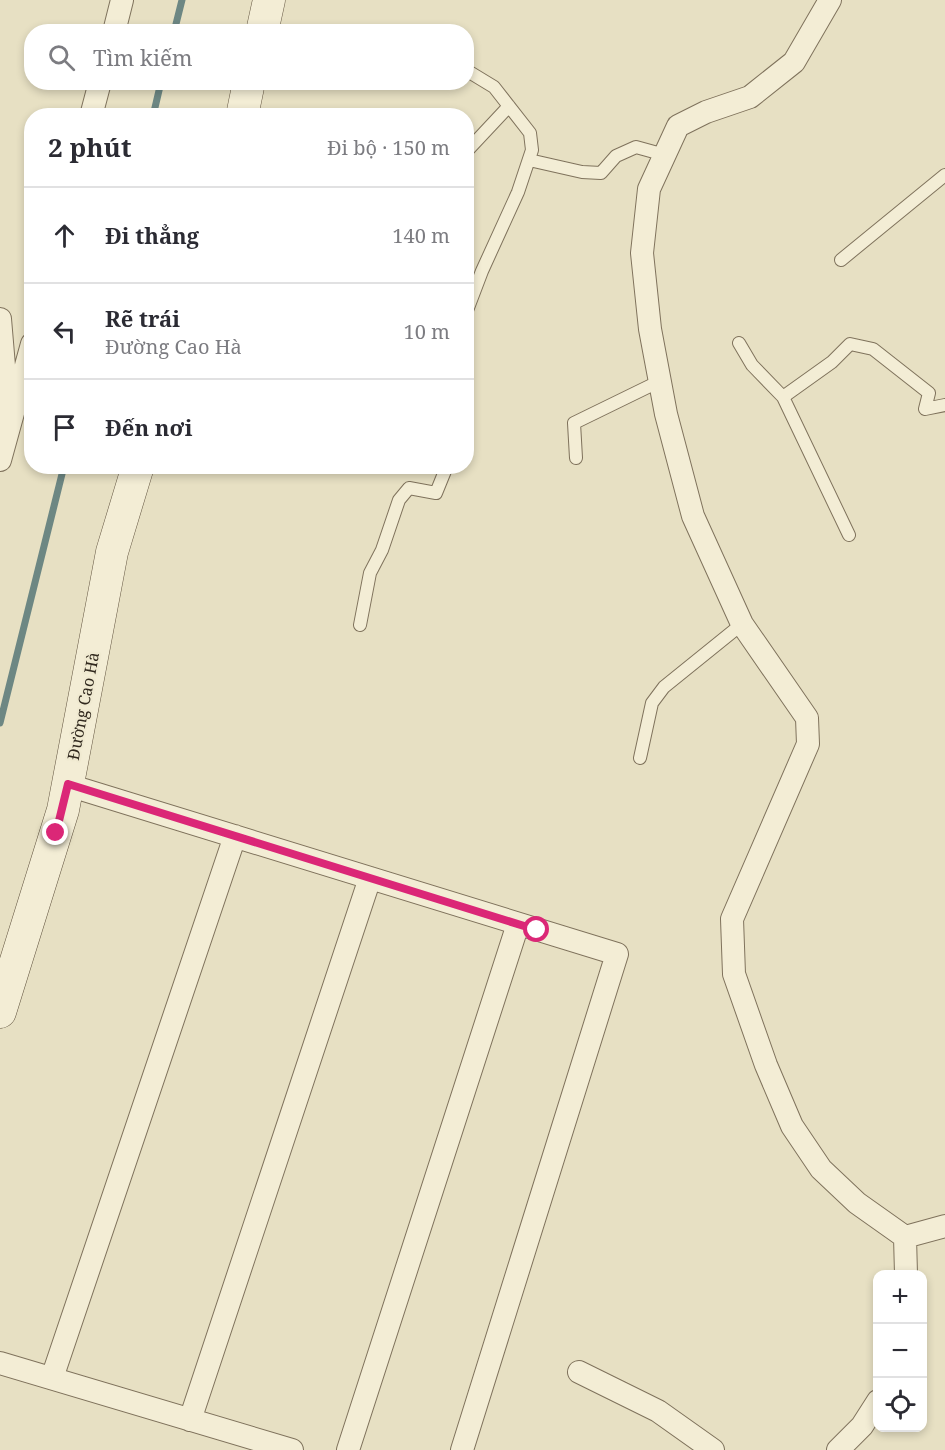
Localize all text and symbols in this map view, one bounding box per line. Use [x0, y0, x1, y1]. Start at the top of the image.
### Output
search box [24, 24, 474, 90]
icon: search [45, 41, 78, 74]
text: Tìm kiếm [93, 42, 193, 72]
text: 2 phút [48, 129, 131, 165]
text: Đi bộ · 150 m [327, 134, 450, 161]
icon: ahead [48, 219, 81, 252]
text: Đi thẳng [105, 220, 199, 250]
text: 140 m [392, 222, 450, 249]
text: Rẽ trái [105, 303, 180, 333]
icon: left [48, 315, 81, 348]
text: 10 m [404, 318, 450, 345]
text: Đường Cao Hà [105, 333, 242, 360]
icon: arrive [48, 411, 81, 444]
text: Đến nơi [105, 412, 192, 442]
street label: Đường Cao Hà [62, 650, 104, 762]
route end [42, 819, 68, 845]
route start [523, 916, 549, 942]
map controls [873, 1270, 927, 1432]
button: + [873, 1270, 927, 1324]
button: − [873, 1324, 927, 1378]
button: locate [873, 1378, 927, 1432]

